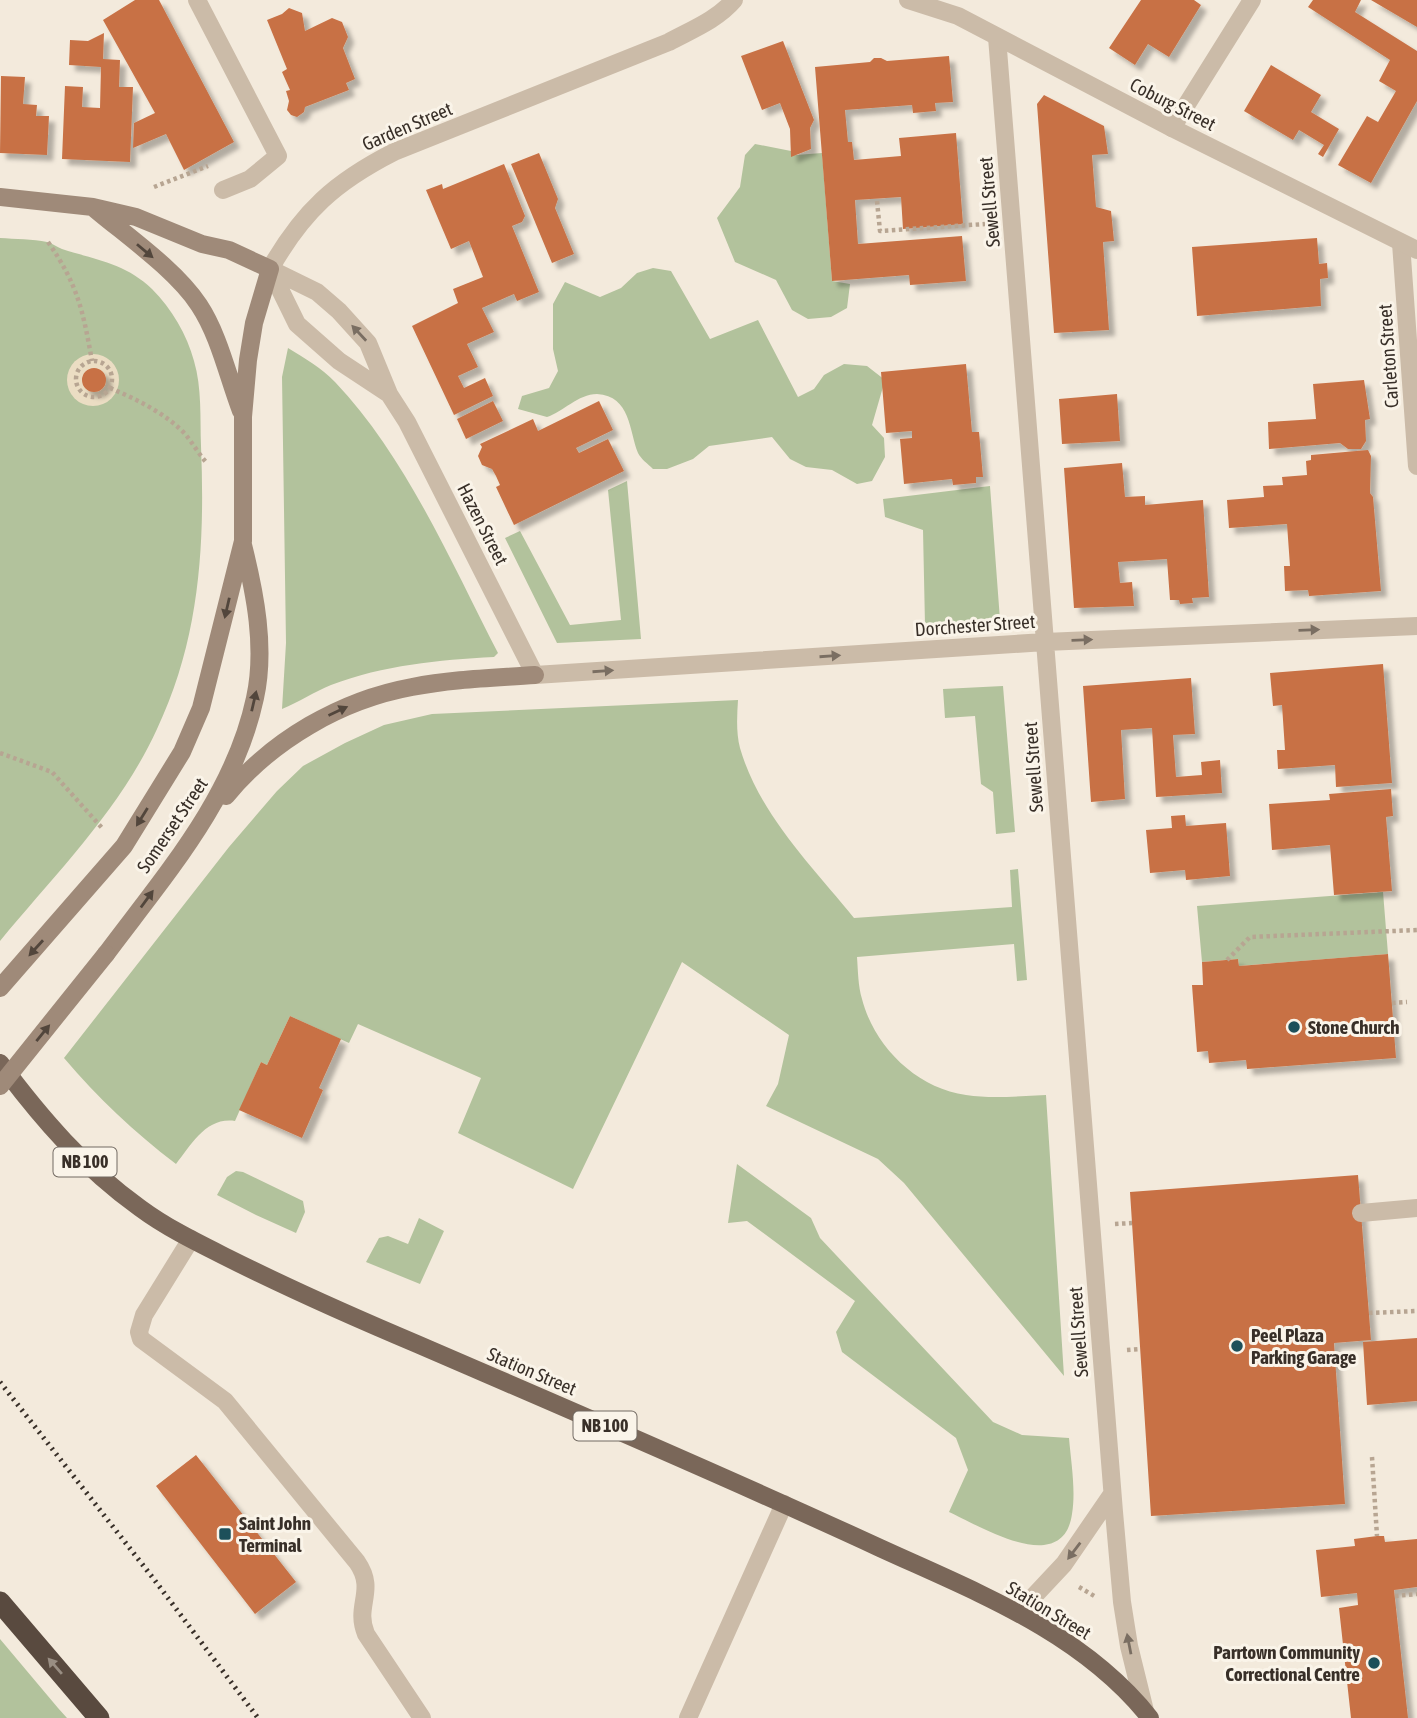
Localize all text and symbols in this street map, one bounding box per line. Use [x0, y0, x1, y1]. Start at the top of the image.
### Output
street label: Coburg Street [1126, 73, 1220, 135]
street label: Garden Street [359, 97, 455, 155]
street label: Sewell Street [974, 156, 1004, 248]
one-way arrow [136, 243, 153, 258]
street label: Carleton Street [1373, 303, 1403, 409]
one-way arrow [352, 325, 368, 342]
street label: Hazen Street [453, 480, 513, 568]
one-way arrow [221, 597, 232, 619]
street label: Dorchester Street [914, 610, 1036, 640]
one-way arrow [1299, 625, 1321, 636]
one-way arrow [1071, 635, 1093, 646]
one-way arrow [820, 650, 842, 661]
one-way arrow [593, 665, 615, 676]
one-way arrow [248, 690, 259, 712]
one-way arrow [327, 706, 348, 717]
street label: Sewell Street [1019, 721, 1047, 813]
street label: Somerset Street [132, 773, 212, 877]
one-way arrow [136, 807, 149, 827]
one-way arrow [139, 890, 153, 908]
one-way arrow [28, 939, 44, 956]
place label: Stone Church [1308, 1016, 1399, 1038]
marker: Stone Church [1286, 1019, 1302, 1035]
one-way arrow [35, 1024, 50, 1041]
road number: NB 100 [54, 1148, 116, 1176]
street label: Sewell Street [1064, 1286, 1092, 1378]
place label: Peel Plaza Parking Garage [1251, 1324, 1357, 1368]
marker: Peel Plaza Parking Garage [1229, 1338, 1245, 1354]
street label: Station Street [484, 1342, 580, 1400]
road number: NB 100 [574, 1412, 636, 1441]
place label: Saint John Terminal [239, 1512, 311, 1556]
marker: Saint John Terminal [217, 1526, 233, 1542]
one-way arrow [1067, 1541, 1082, 1559]
street label: Station Street [1003, 1576, 1095, 1644]
one-way arrow [1123, 1633, 1134, 1655]
place label: Parrtown Community Correctional Centre [1213, 1641, 1360, 1685]
marker: Parrtown Community Correctional Centre [1366, 1655, 1382, 1671]
one-way arrow [47, 1657, 63, 1675]

